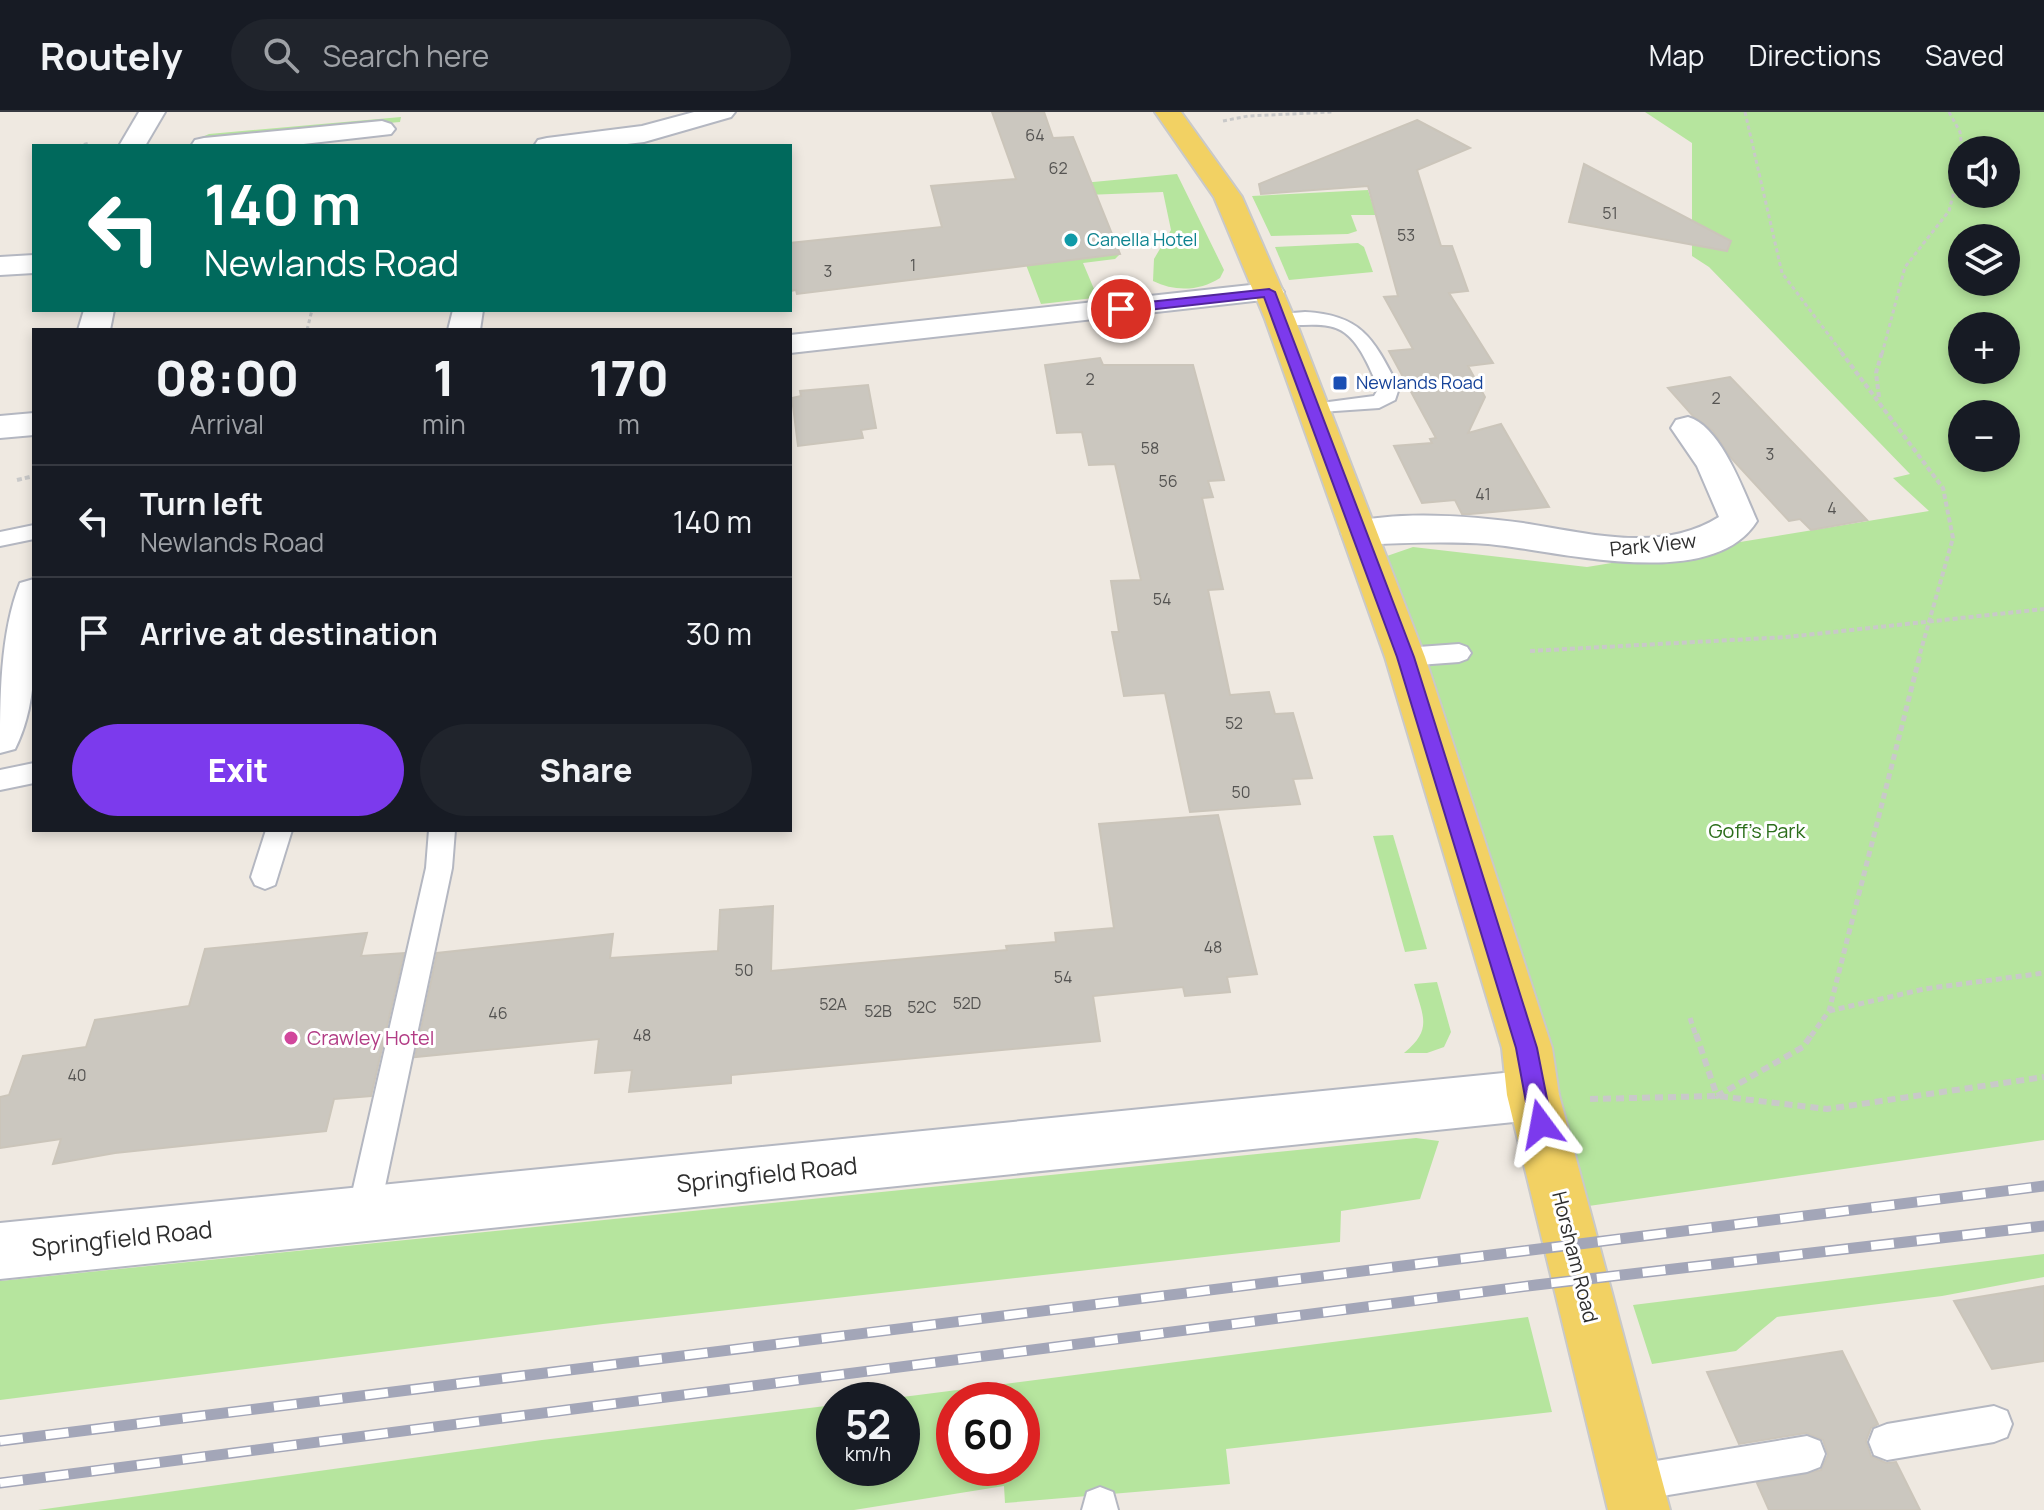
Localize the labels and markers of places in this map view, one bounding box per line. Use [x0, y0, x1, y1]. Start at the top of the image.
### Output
place label: Canella Hotel [1087, 227, 1198, 251]
marker: Canella Hotel [1062, 231, 1080, 249]
pin [1087, 275, 1155, 343]
place label: Newlands Road [1356, 370, 1484, 394]
marker: Newlands Road [1331, 374, 1349, 392]
place label: Crawley Hotel [307, 1024, 434, 1051]
marker: Crawley Hotel [282, 1029, 300, 1047]

